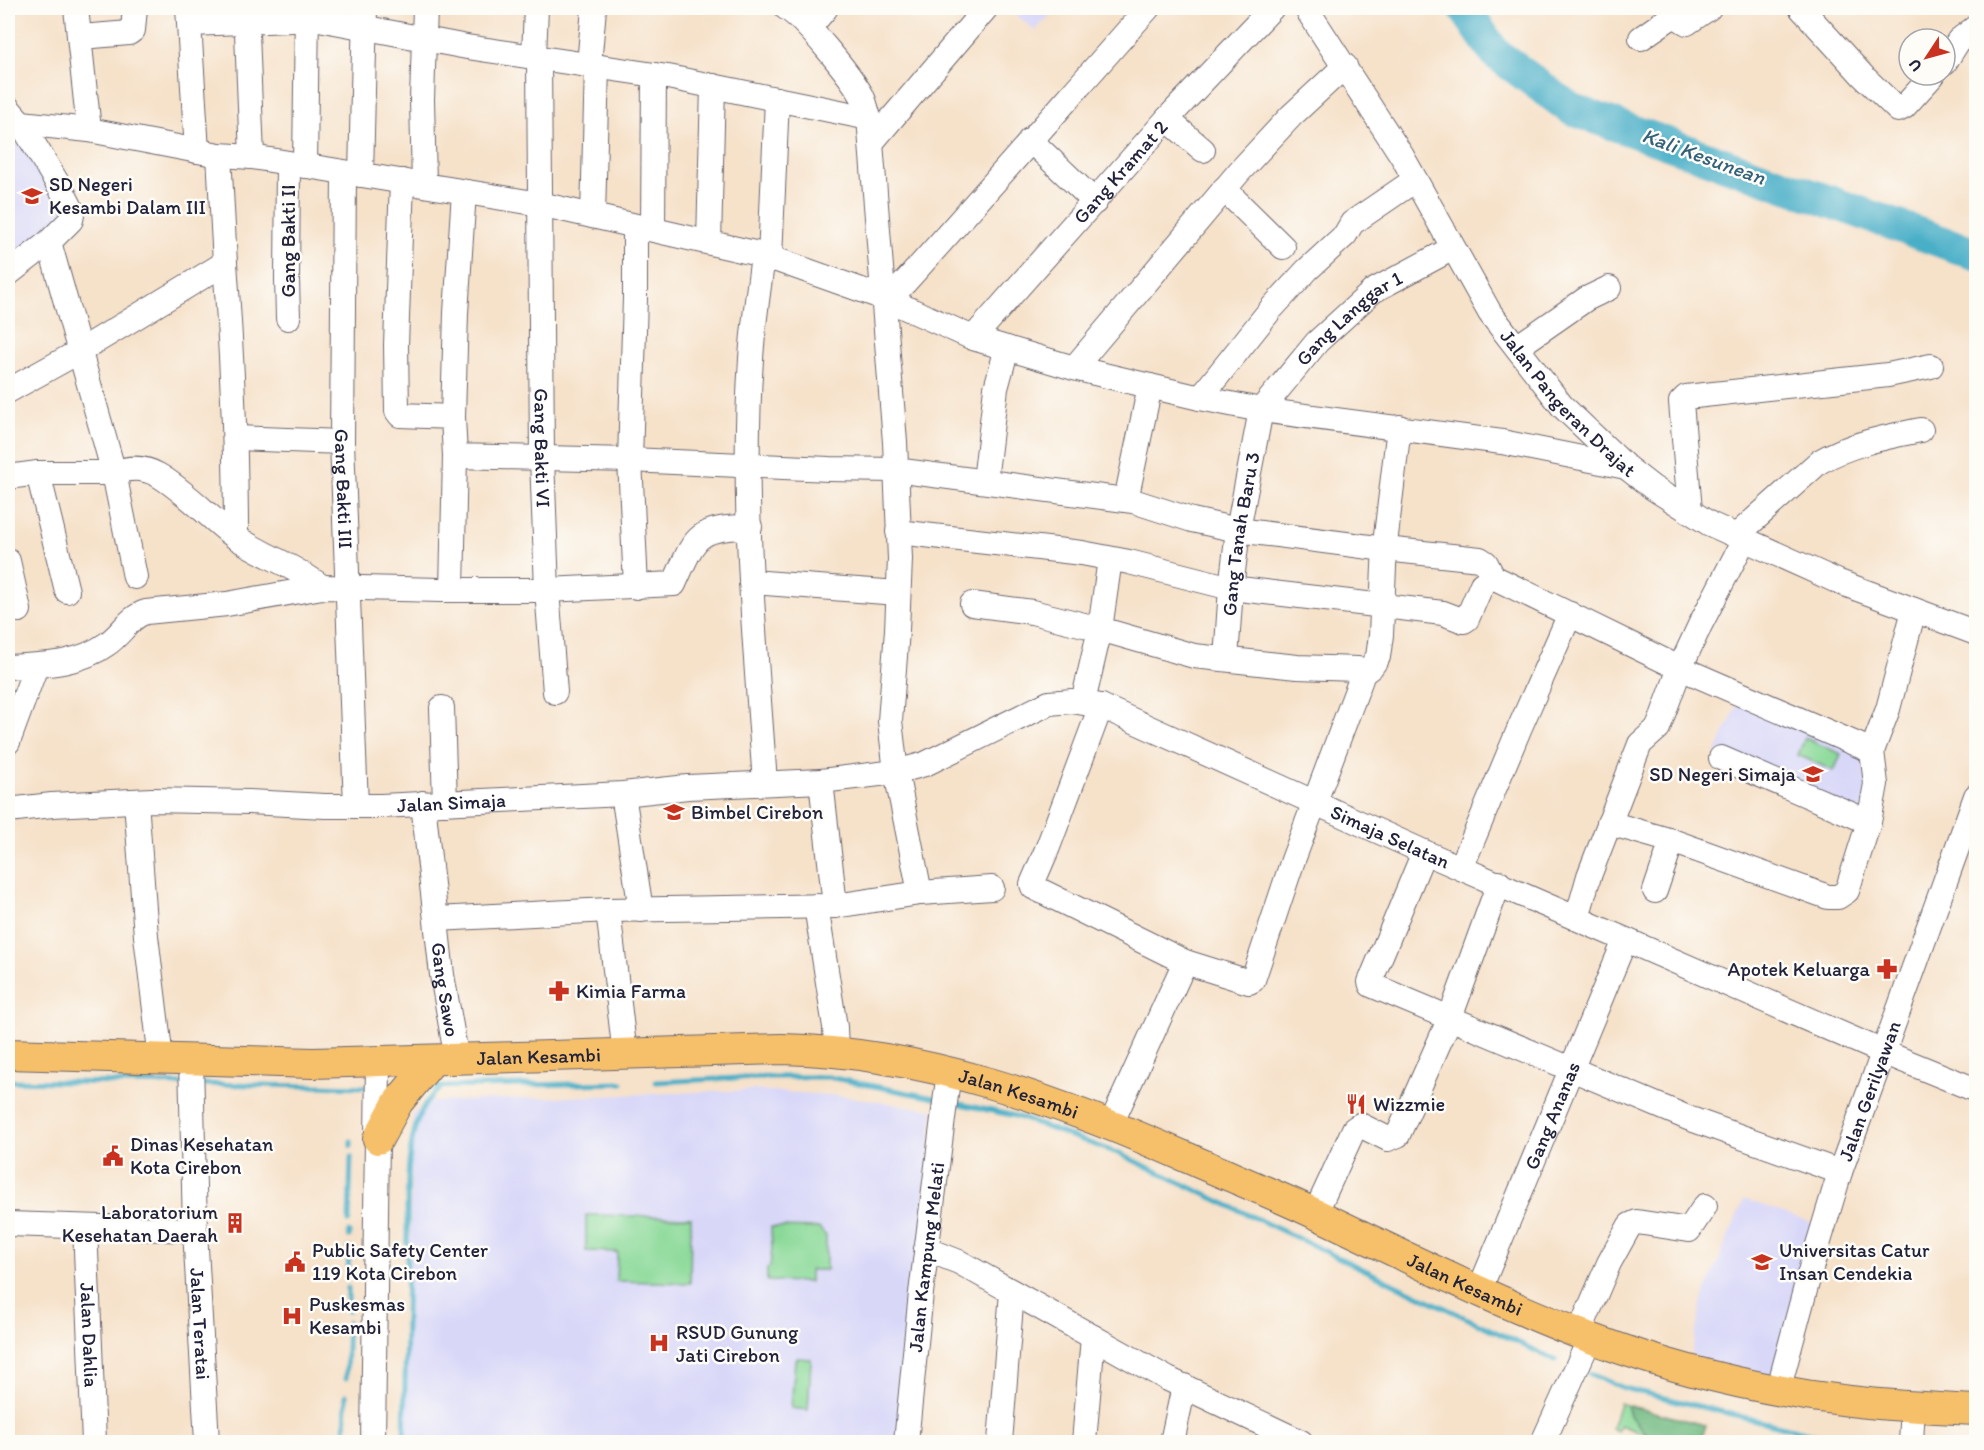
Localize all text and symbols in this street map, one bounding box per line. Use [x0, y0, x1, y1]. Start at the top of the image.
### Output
north arrow [1897, 27, 1957, 87]
text: U [1904, 56, 1926, 75]
street label: Gang Kramat 2 [1068, 115, 1173, 229]
water label: Kali Kesunean [1639, 122, 1769, 190]
place label: SD Negeri Kesambi Dalam III [49, 172, 206, 219]
school or university icon: SD Negeri Kesambi Dalam III [20, 184, 44, 208]
street label: Gang Bakti II [276, 185, 300, 297]
street label: Gang Langgar 1 [1291, 266, 1406, 370]
street label: Jalan Pangeran Drajat [1495, 325, 1641, 482]
street label: Gang Bakti VI [529, 388, 556, 508]
street label: Gang Bakti III [330, 429, 358, 550]
street label: Gang Tanah Baru 3 [1217, 450, 1265, 617]
place label: SD Negeri Simaja [1649, 762, 1797, 786]
school or university icon: SD Negeri Simaja [1801, 762, 1825, 786]
street label: Jalan Simaja [396, 788, 506, 817]
street label: Simaja Selatan [1327, 799, 1454, 874]
school or university icon: Bimbel Cirebon [662, 800, 686, 824]
place label: Bimbel Cirebon [691, 800, 823, 824]
street label: Gang Sawo [426, 941, 465, 1039]
place label: Apotek Keluarga [1727, 957, 1871, 981]
pharmacy icon: Apotek Keluarga [1875, 957, 1899, 981]
pharmacy icon: Kimia Farma [547, 979, 571, 1003]
place label: Kimia Farma [576, 979, 686, 1003]
street label: Jalan Gerilyawan [1833, 1017, 1906, 1164]
street label: Jalan Kesambi [476, 1042, 601, 1070]
street label: Gang Ananas [1519, 1058, 1585, 1173]
street label: Jalan Kesambi [956, 1063, 1082, 1124]
restaurant icon: Wizzmie [1344, 1092, 1368, 1116]
place label: Wizzmie [1373, 1092, 1445, 1116]
place label: Dinas Kesehatan Kota Cirebon [130, 1132, 273, 1179]
public building icon: Dinas Kesehatan Kota Cirebon [101, 1144, 125, 1168]
street label: Jalan Kampung Melati [903, 1161, 949, 1353]
place label: Laboratorium Kesehatan Daerah [62, 1200, 218, 1247]
building icon: Laboratorium Kesehatan Daerah [223, 1211, 247, 1235]
place label: Public Safety Center 119 Kota Cirebon [312, 1238, 488, 1285]
place label: Universitas Catur Insan Cendekia [1779, 1238, 1930, 1285]
street label: Jalan Kesambi [1403, 1247, 1526, 1321]
public building icon: Public Safety Center 119 Kota Cirebon [283, 1250, 307, 1274]
school or university icon: Universitas Catur Insan Cendekia [1750, 1250, 1774, 1274]
street label: Jalan Teratai [185, 1267, 215, 1380]
street label: Jalan Dahlia [75, 1282, 104, 1388]
place label: Puskesmas Kesambi [309, 1292, 405, 1339]
hospital icon: Puskesmas Kesambi [280, 1304, 304, 1328]
place label: RSUD Gunung Jati Cirebon [676, 1320, 799, 1367]
hospital icon: RSUD Gunung Jati Cirebon [647, 1331, 671, 1355]

